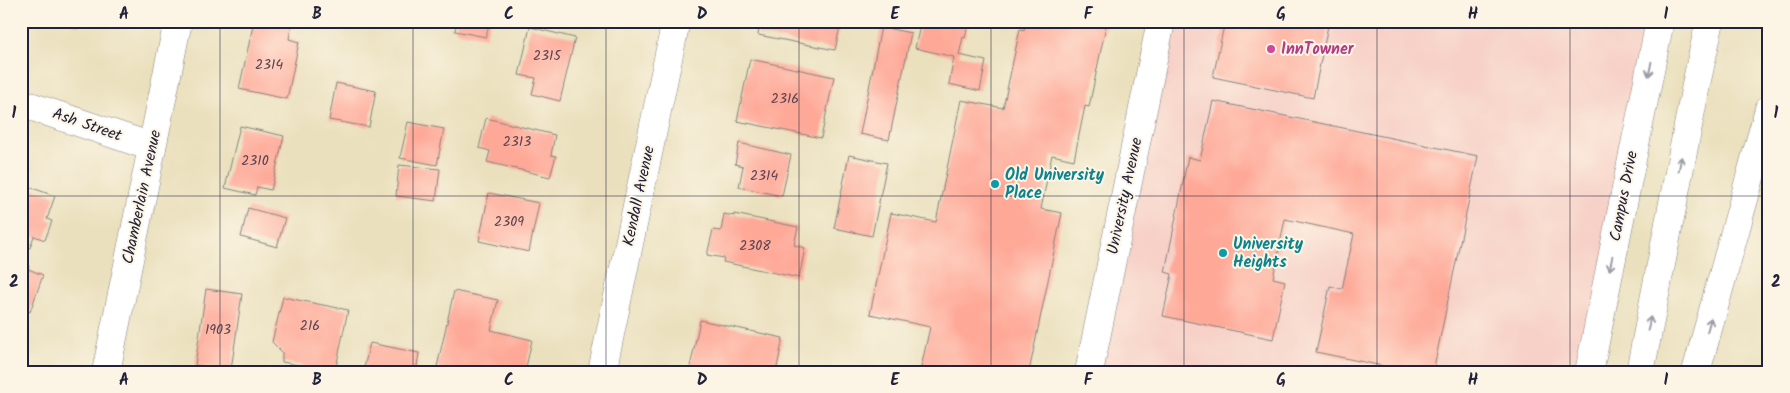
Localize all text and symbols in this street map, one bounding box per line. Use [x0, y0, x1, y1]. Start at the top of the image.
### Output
text: A [119, 2, 129, 27]
text: B [312, 2, 322, 27]
text: C [504, 2, 514, 27]
text: D [697, 2, 708, 27]
text: E [891, 2, 901, 27]
text: F [1084, 2, 1094, 27]
text: G [1276, 2, 1286, 27]
text: H [1468, 2, 1478, 27]
text: I [1664, 2, 1669, 27]
place label: InnTowner [1281, 37, 1355, 62]
marker: InnTowner [1265, 43, 1277, 55]
house number: 2315 [533, 45, 563, 67]
house number: 2314 [255, 54, 283, 76]
one-way arrow [1645, 61, 1655, 77]
house number: 2316 [771, 88, 799, 110]
text: 1 [12, 101, 17, 126]
street label: Ash Street [49, 101, 126, 149]
text: 1 [1774, 101, 1779, 126]
street label: Chamberlain Avenue [116, 128, 168, 266]
house number: 2313 [503, 131, 531, 153]
street label: University Avenue [1100, 135, 1150, 257]
street label: Kendall Avenue [616, 143, 662, 249]
street label: Campus Drive [1603, 149, 1645, 243]
house number: 2310 [241, 150, 269, 172]
one-way arrow [1676, 157, 1686, 173]
place label: Old University Place [1005, 163, 1105, 206]
house number: 2314 [750, 165, 778, 187]
marker: Old University Place [989, 178, 1001, 190]
house number: 2309 [494, 211, 524, 233]
place label: University Heights [1233, 232, 1304, 275]
house number: 2308 [739, 235, 771, 257]
marker: University Heights [1217, 247, 1229, 259]
one-way arrow [1606, 254, 1615, 270]
text: 2 [9, 270, 19, 295]
text: 2 [1771, 270, 1781, 295]
house number: 216 [300, 315, 320, 337]
one-way arrow [1645, 316, 1654, 332]
one-way arrow [1705, 317, 1714, 333]
house number: 1903 [205, 319, 231, 341]
text: A [119, 368, 129, 393]
text: B [312, 368, 322, 393]
text: C [504, 368, 514, 393]
text: D [697, 368, 708, 393]
text: E [891, 368, 901, 393]
text: F [1084, 368, 1094, 393]
text: G [1276, 368, 1286, 393]
text: H [1468, 368, 1478, 393]
text: I [1664, 368, 1669, 393]

